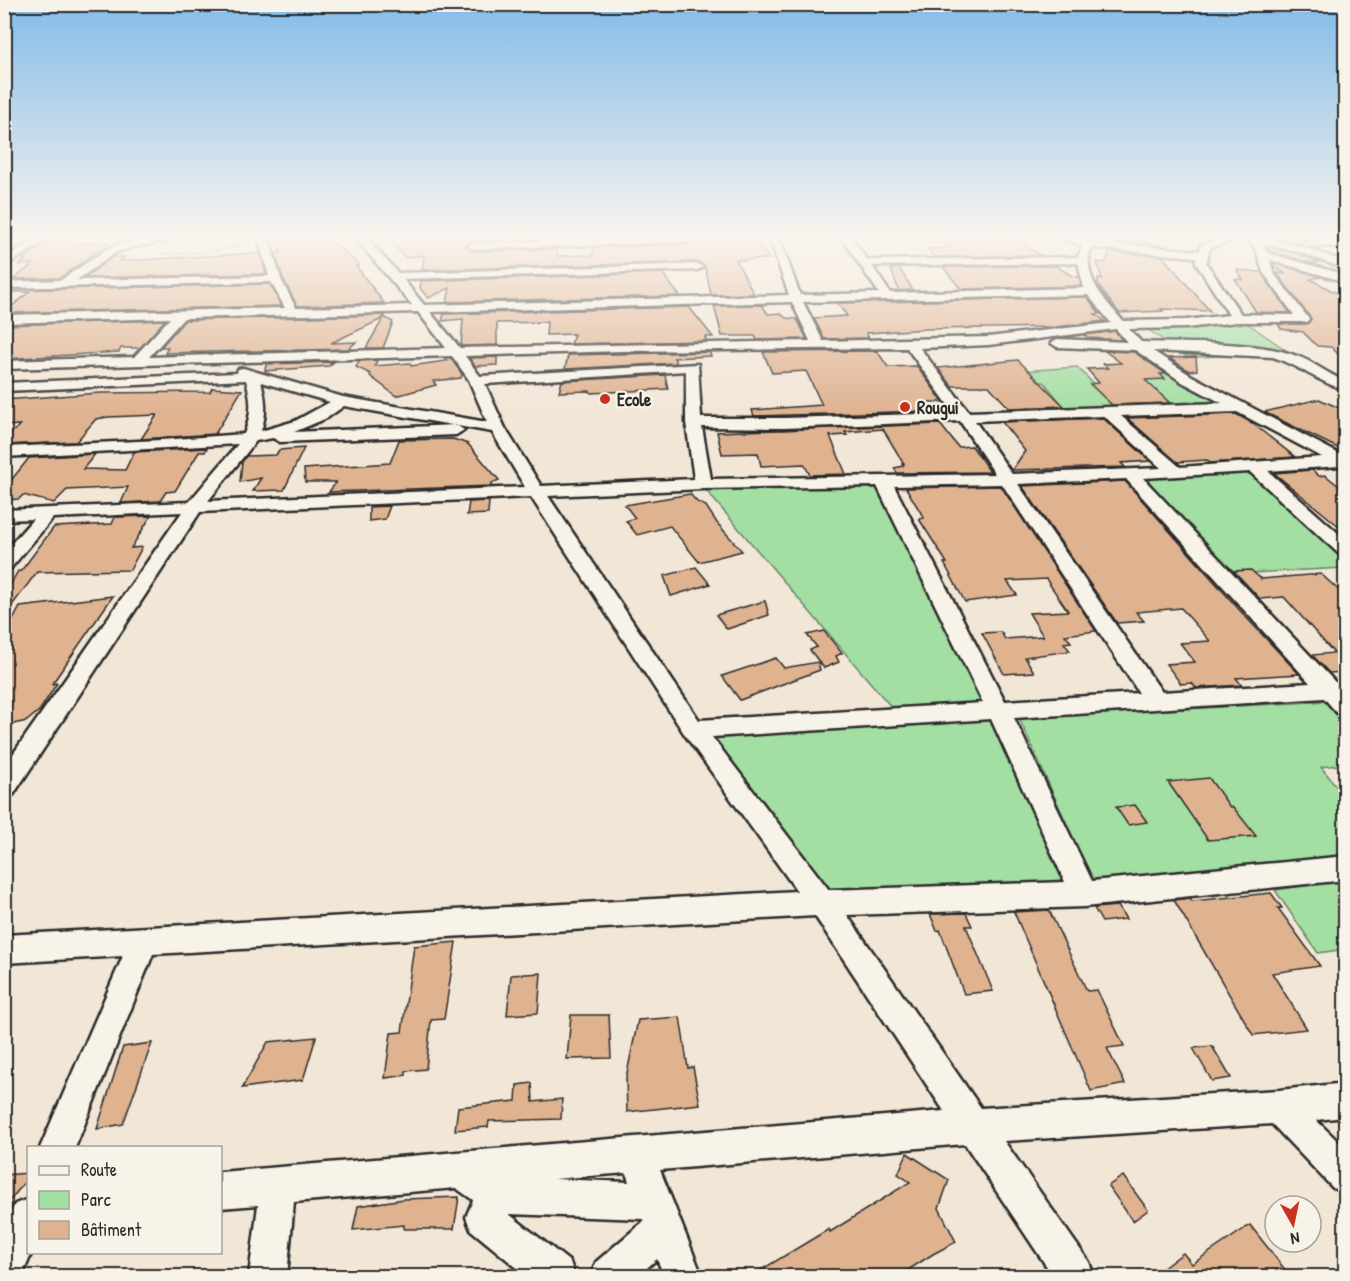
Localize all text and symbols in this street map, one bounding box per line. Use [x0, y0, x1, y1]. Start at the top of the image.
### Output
place label: Ecole [617, 387, 652, 412]
marker: Ecole [598, 392, 612, 406]
place label: Rougui [917, 395, 959, 421]
marker: Rougui [898, 400, 912, 414]
legend [27, 1146, 222, 1254]
text: Route [81, 1157, 117, 1182]
text: Parc [81, 1187, 111, 1212]
north arrow [1263, 1194, 1323, 1254]
text: Bâtiment [81, 1217, 142, 1242]
text: N [1289, 1227, 1301, 1250]

